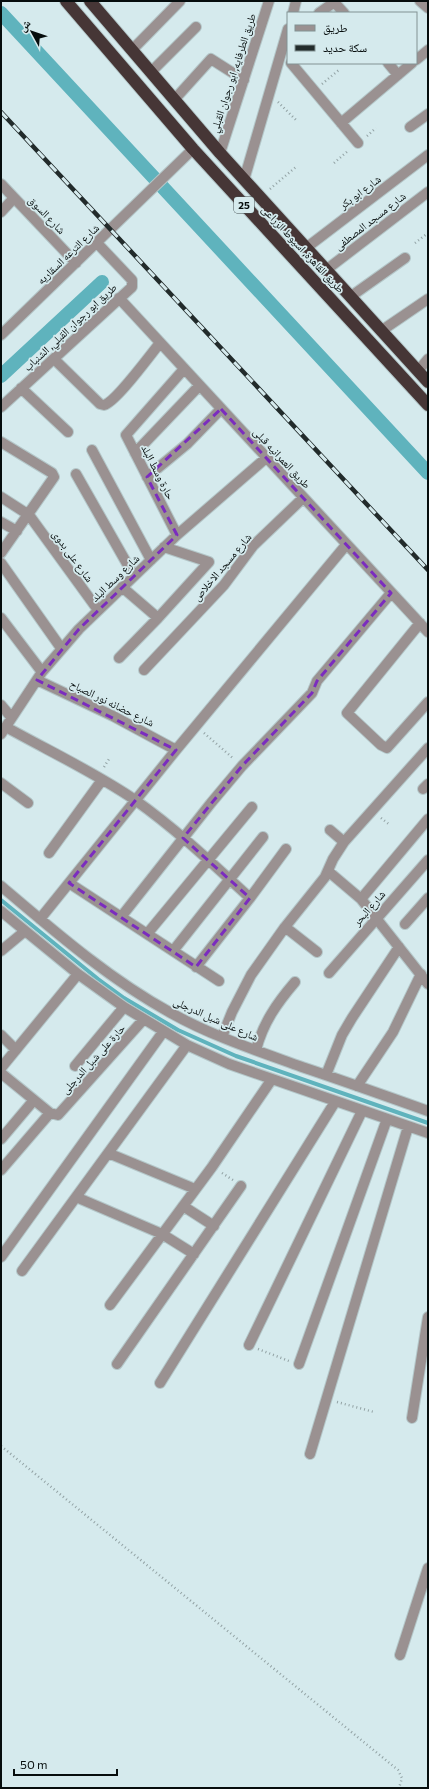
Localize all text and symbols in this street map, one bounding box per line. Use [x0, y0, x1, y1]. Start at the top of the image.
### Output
street label: طريق الطرفايه, ابو رجوان القبلي [207, 11, 261, 135]
north arrow [12, 12, 52, 52]
legend [287, 12, 417, 64]
text: ش [15, 16, 34, 35]
text: طريق [323, 20, 348, 35]
text: سكة حديد [323, 40, 367, 55]
street label: شارع ابو بكر [336, 172, 384, 213]
street label: شارع مسجد المصطفى [332, 189, 408, 253]
street label: شارع السوق [25, 193, 69, 237]
road number: 25 [234, 197, 254, 213]
street label: طريق القاهرة, اسيوط الزراعى [259, 202, 347, 296]
street label: شارع الترعه السقاريه [34, 221, 102, 287]
street label: طريق ابو رجوان القبلي, الشنباب [20, 280, 121, 375]
street label: طريق العمرانيه قبلى [250, 425, 314, 491]
street label: حارة وسط البلد [139, 442, 178, 501]
street label: شارع على بدوى [49, 527, 97, 585]
street label: شارع مسجد الاخلاص [190, 530, 254, 604]
street label: شارع وسط البلد [88, 551, 142, 605]
street label: شارع حضانه نور الصباح [67, 676, 157, 730]
street label: شارع البحر [349, 887, 388, 930]
street label: شارع على شبل الدرجلى [171, 994, 261, 1044]
street label: حارة على شبل الدرجلى [58, 1021, 128, 1097]
scale bar [14, 1751, 117, 1777]
text: 50 m [20, 1757, 48, 1771]

